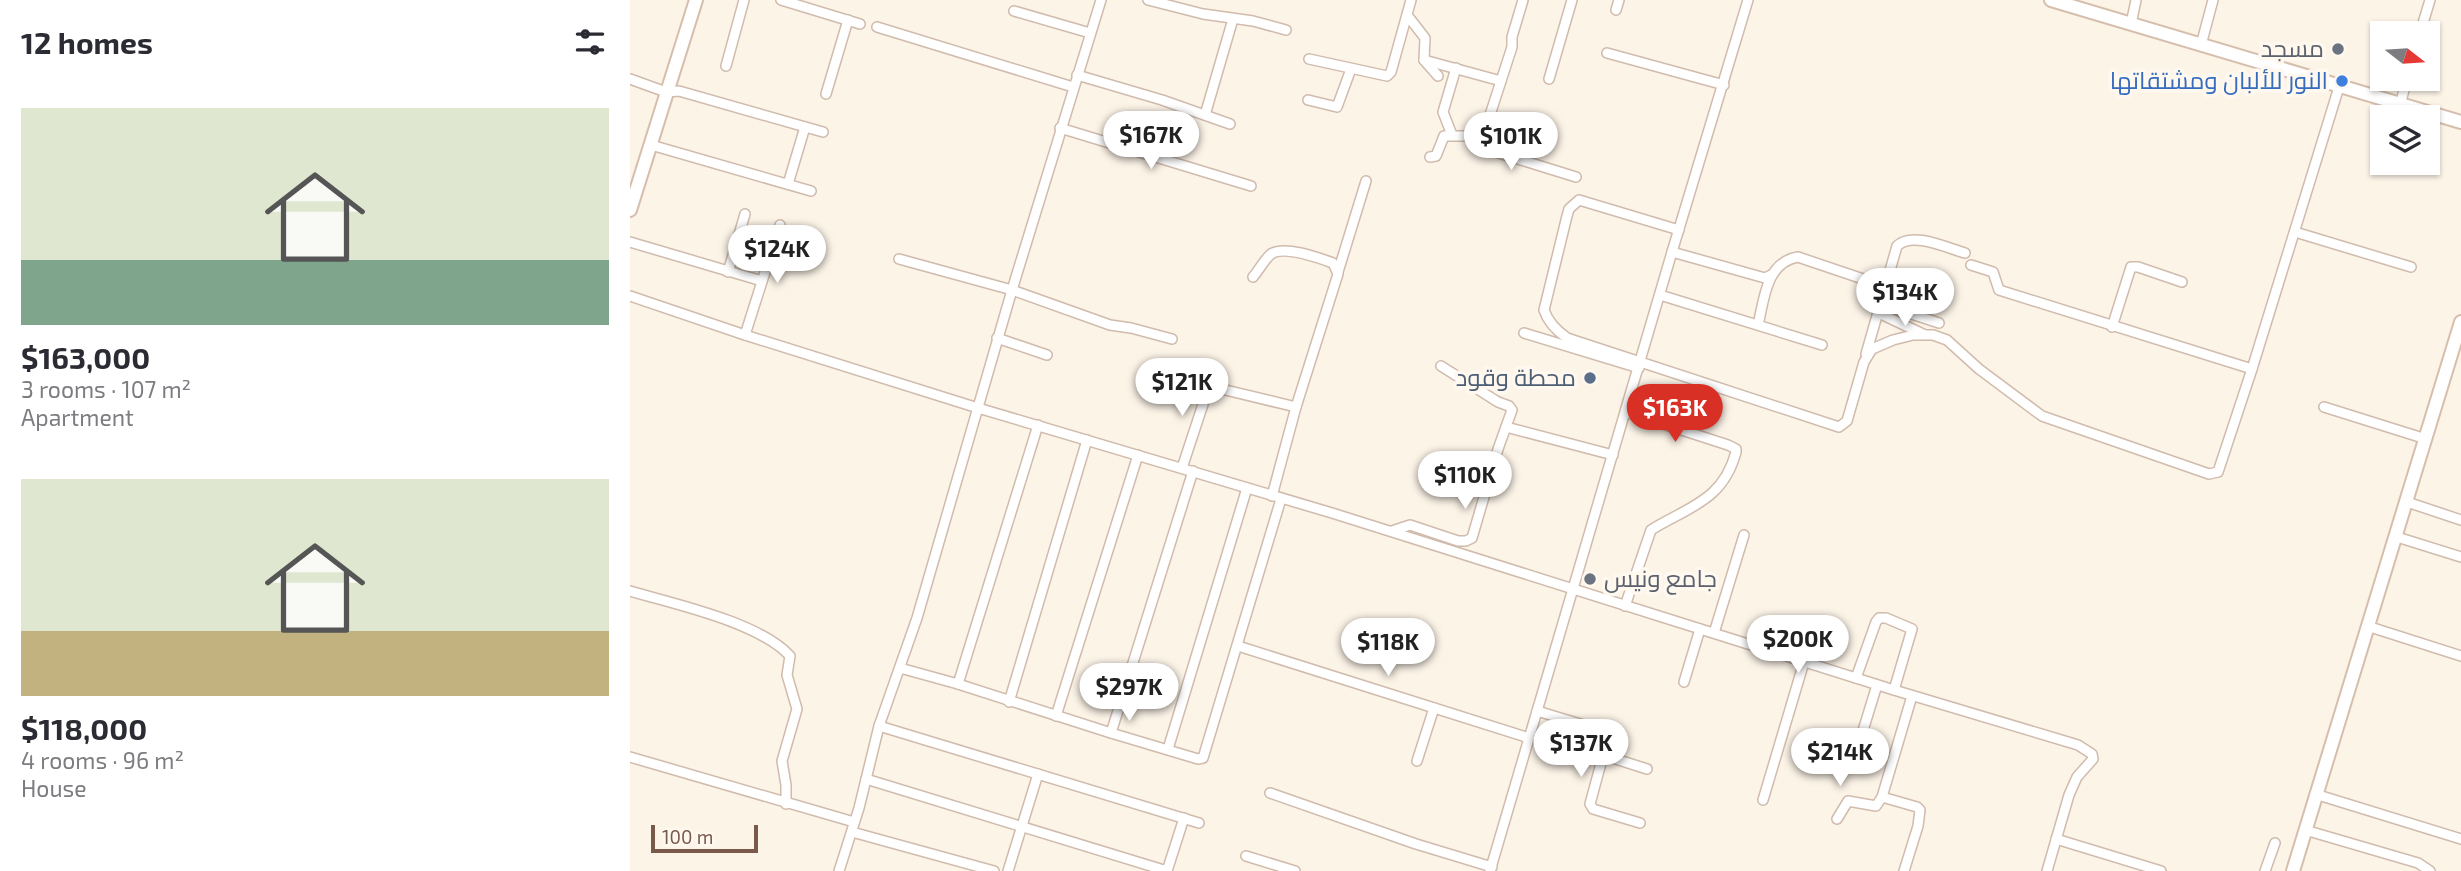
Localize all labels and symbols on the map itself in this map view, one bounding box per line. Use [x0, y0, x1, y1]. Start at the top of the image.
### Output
north arrow [2370, 21, 2440, 91]
place label: مسجد [2261, 33, 2324, 62]
marker: مسجد [2330, 41, 2346, 57]
place label: النور للألبان ومشتقاتها [2110, 65, 2328, 95]
marker: النور للألبان ومشتقاتها [2334, 73, 2350, 89]
pin: $167K [1102, 111, 1200, 171]
pin: $101K [1462, 113, 1560, 172]
pin: $124K [728, 226, 826, 285]
pin: $134K [1856, 268, 1954, 328]
pin: $121K [1133, 358, 1231, 418]
place label: محطة وقود [1456, 362, 1576, 391]
marker: محطة وقود [1582, 370, 1598, 386]
pin: $163K [1626, 384, 1724, 444]
pin: $110K [1416, 452, 1514, 511]
place label: جامع ونيس [1604, 563, 1717, 595]
marker: جامع ونيس [1582, 571, 1598, 587]
pin: $200K [1749, 616, 1847, 675]
pin: $118K [1339, 618, 1437, 678]
pin: $297K [1080, 664, 1178, 723]
pin: $137K [1532, 720, 1630, 779]
pin: $214K [1791, 728, 1889, 788]
scale bar [651, 822, 758, 854]

